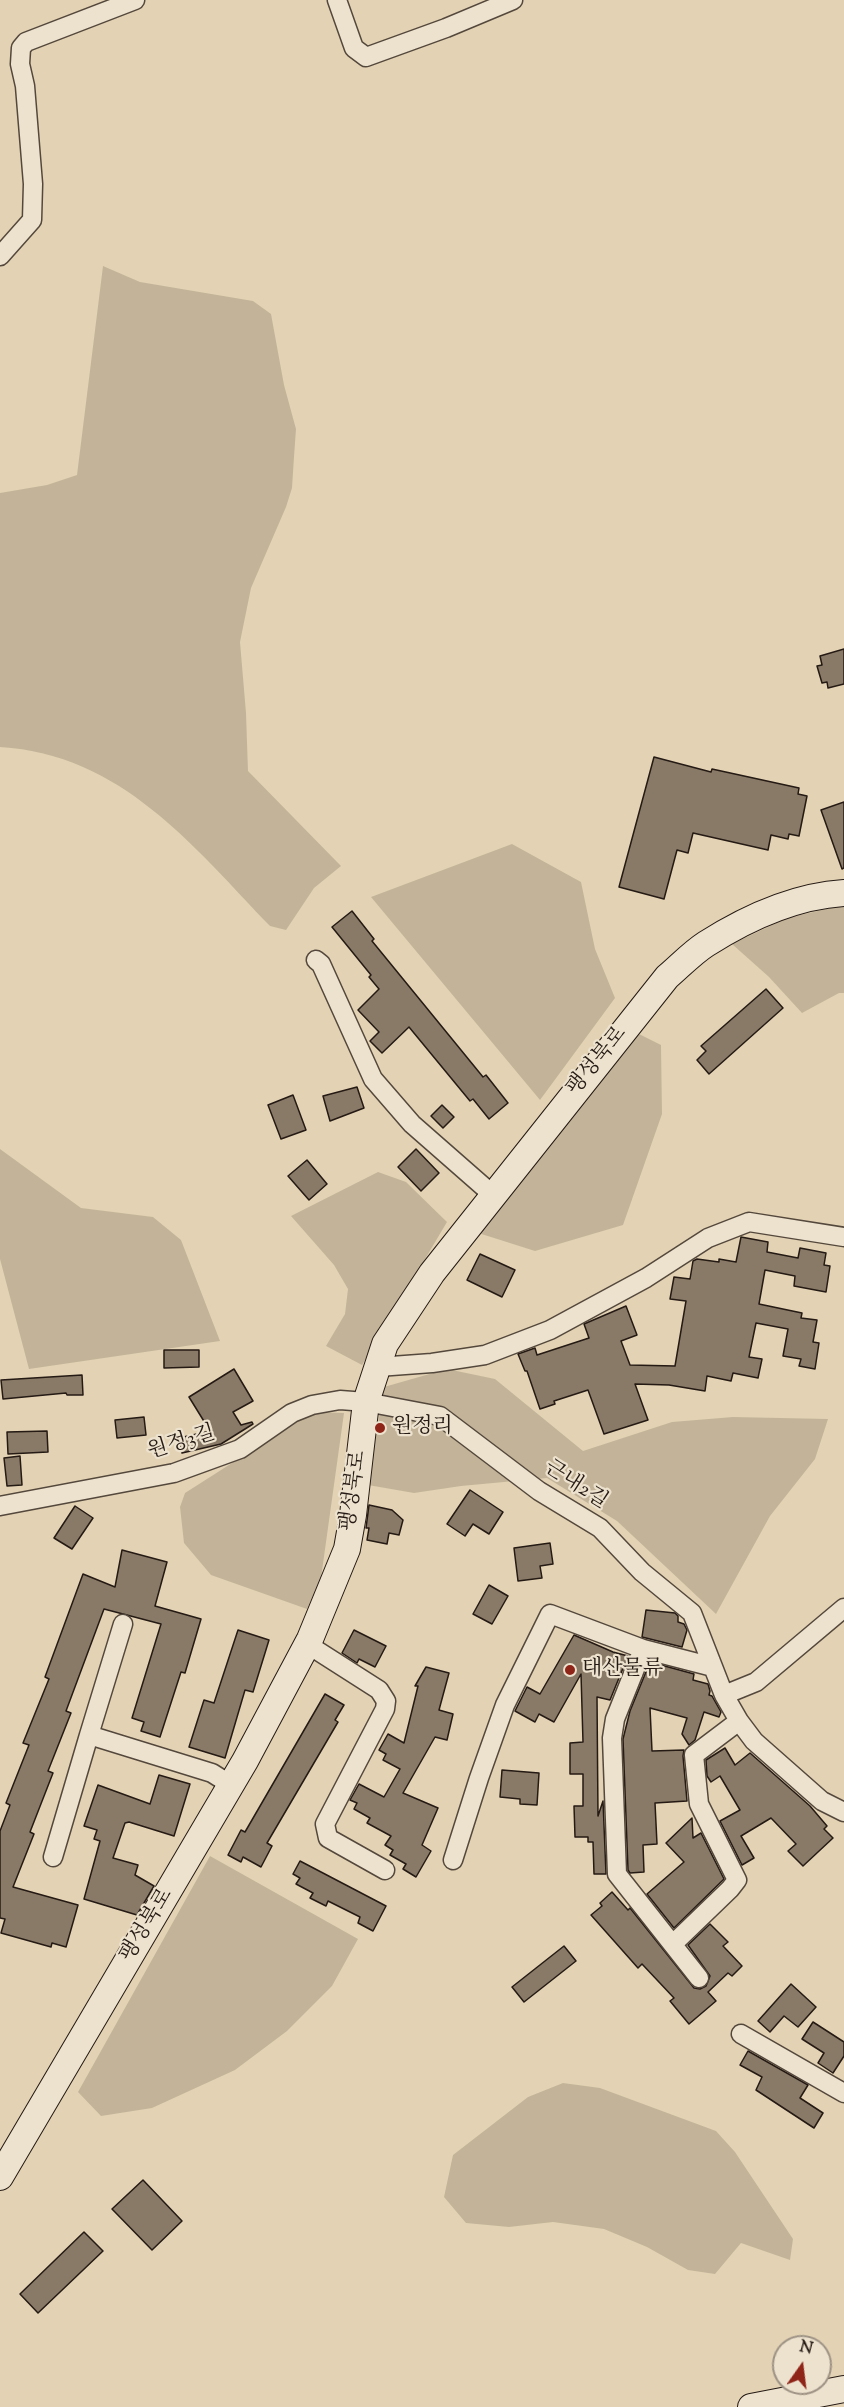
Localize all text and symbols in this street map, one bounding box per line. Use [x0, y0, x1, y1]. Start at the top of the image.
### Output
street label: 팽성북로 [563, 1023, 633, 1101]
place label: 원정리 [392, 1415, 453, 1441]
marker: 원정리 [373, 1421, 387, 1435]
street label: 원정3길 [145, 1422, 219, 1466]
street label: 팽성북로 [337, 1449, 373, 1533]
street label: 근내2길 [538, 1456, 612, 1516]
place label: 태산물류 [582, 1657, 663, 1683]
marker: 태산물류 [563, 1663, 577, 1677]
street label: 팽성북로 [116, 1885, 180, 1967]
north arrow [772, 2335, 832, 2395]
text: N [797, 2336, 815, 2362]

